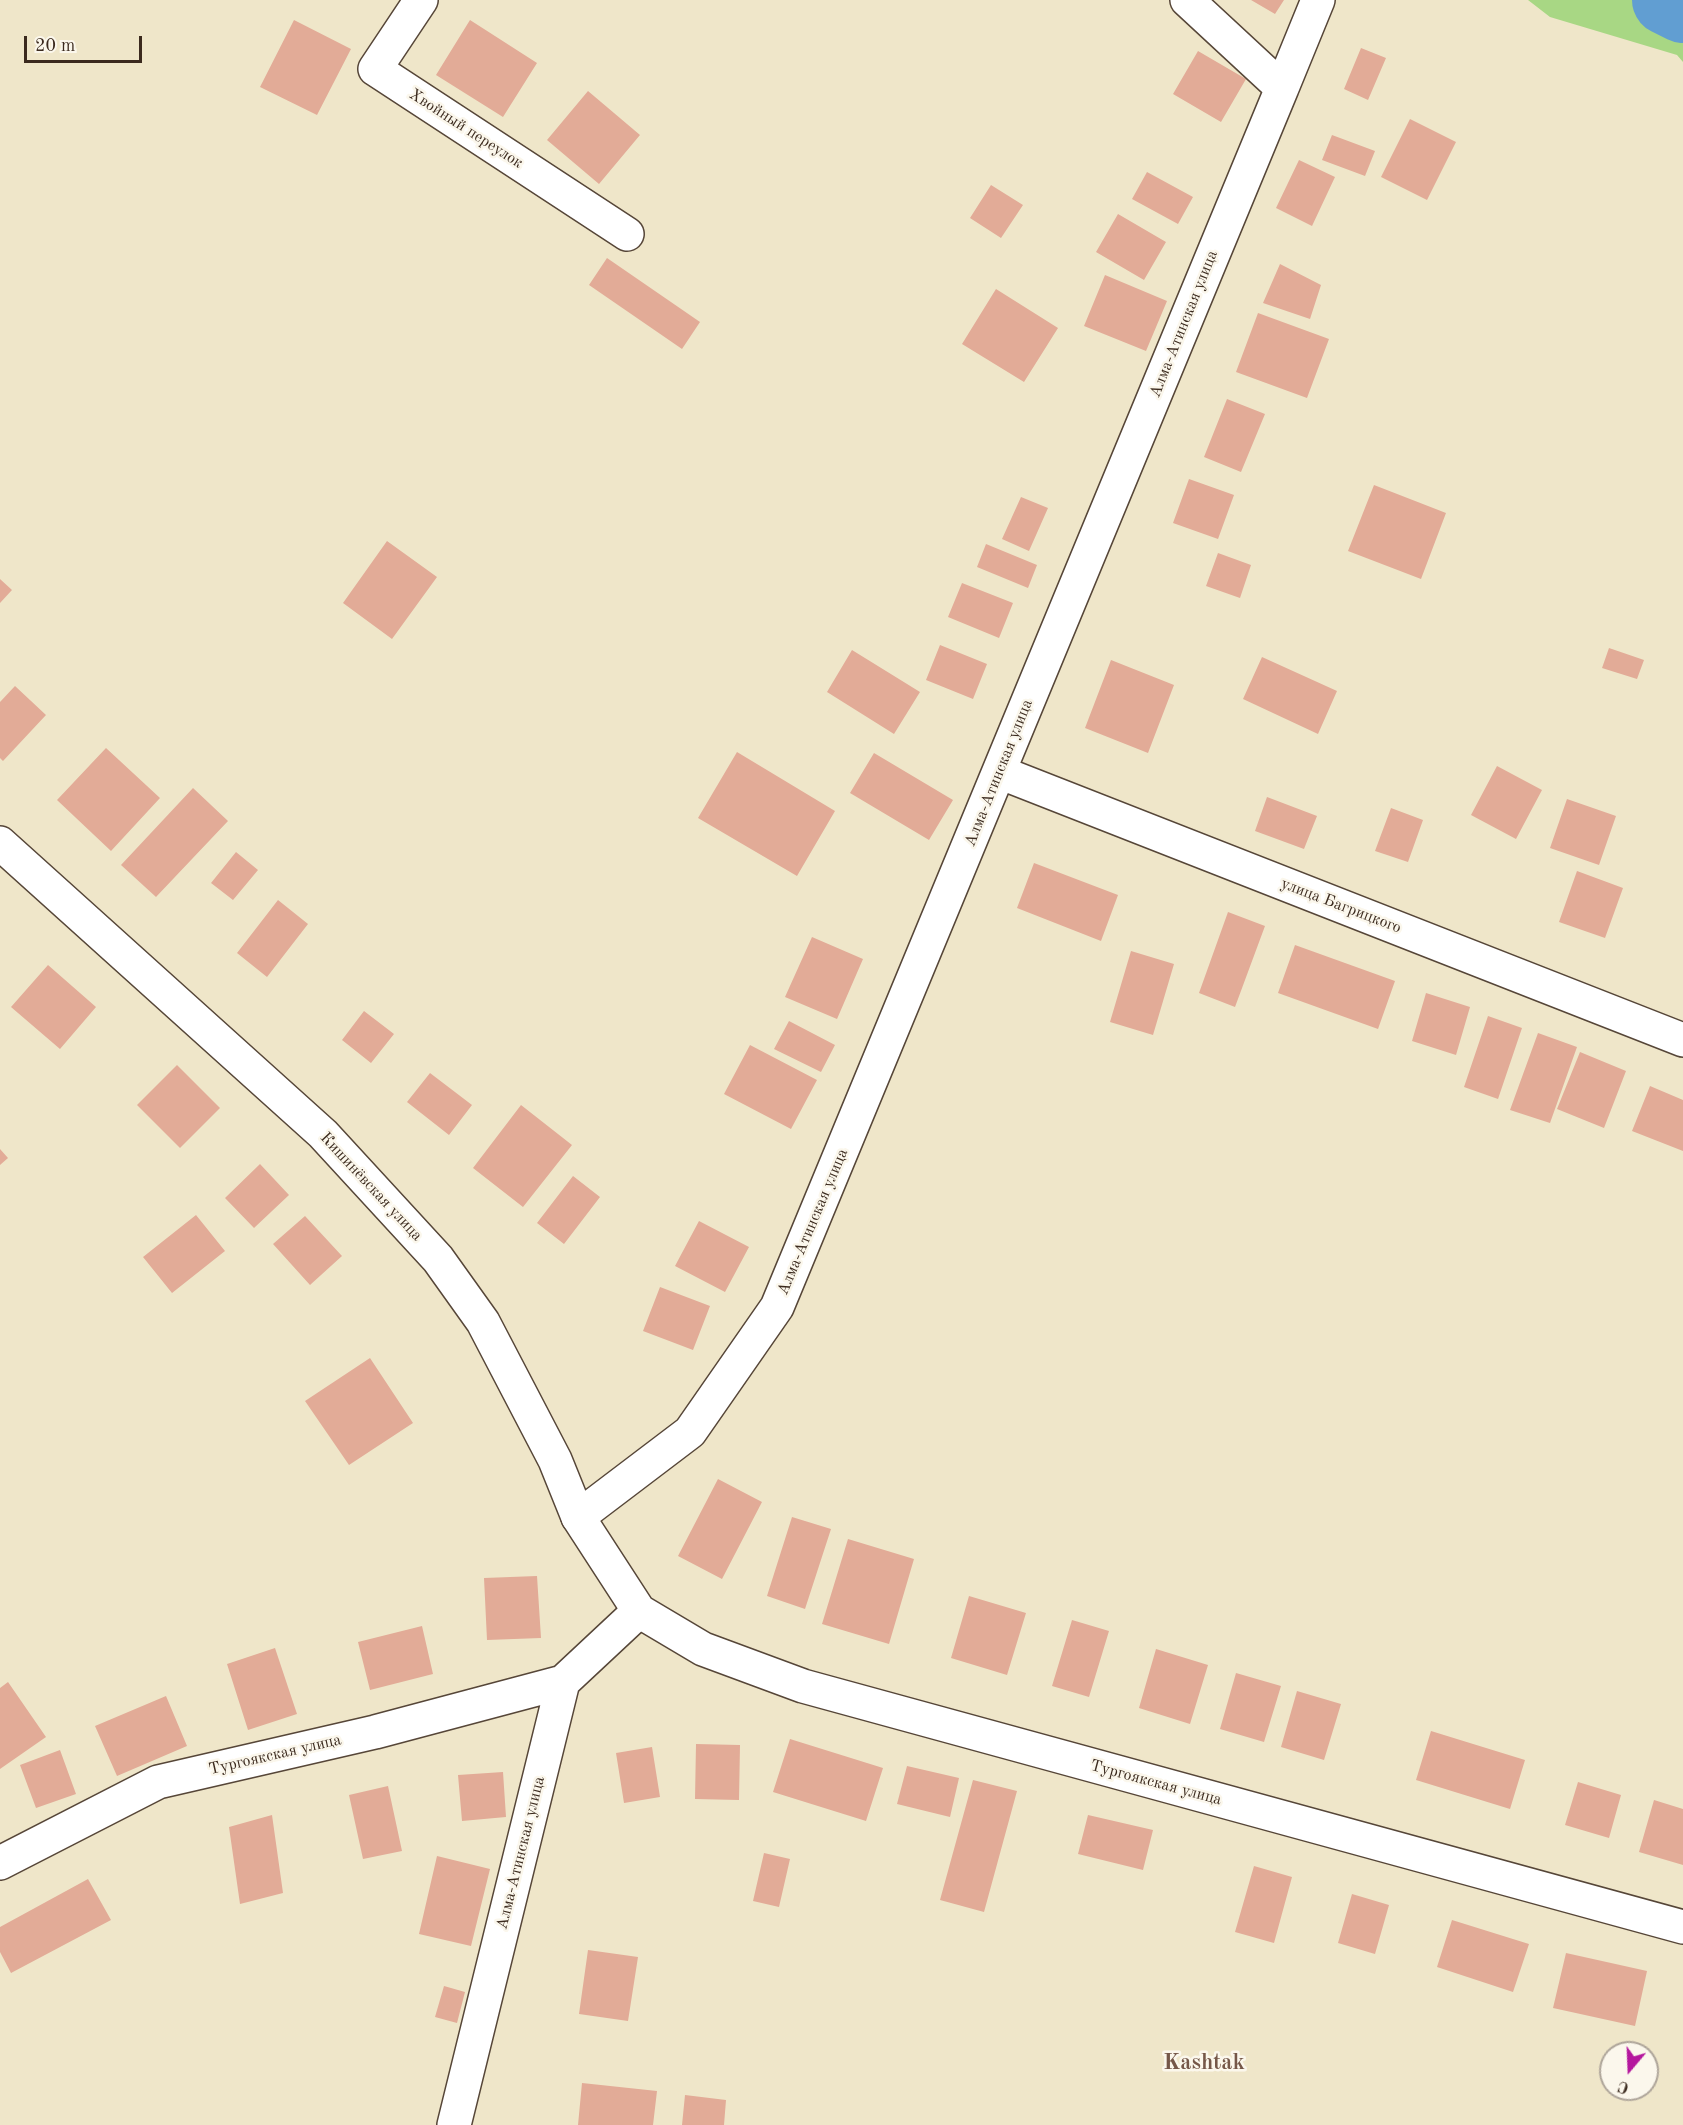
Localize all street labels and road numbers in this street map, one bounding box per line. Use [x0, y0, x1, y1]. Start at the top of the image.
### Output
street label: Хвойный переулок [405, 85, 527, 173]
street label: Алма-Атинская улица [1146, 248, 1222, 400]
street label: Алма-Атинская улица [961, 697, 1037, 849]
street label: улица Багрицкого [1278, 874, 1404, 938]
street label: Кишинёвская улица [316, 1129, 426, 1245]
street label: Алма-Атинская улица [773, 1146, 853, 1298]
street label: Тургоякская улица [207, 1730, 343, 1780]
street label: Тургоякская улица [1088, 1756, 1224, 1810]
street label: Алма-Атинская улица [493, 1774, 549, 1932]

